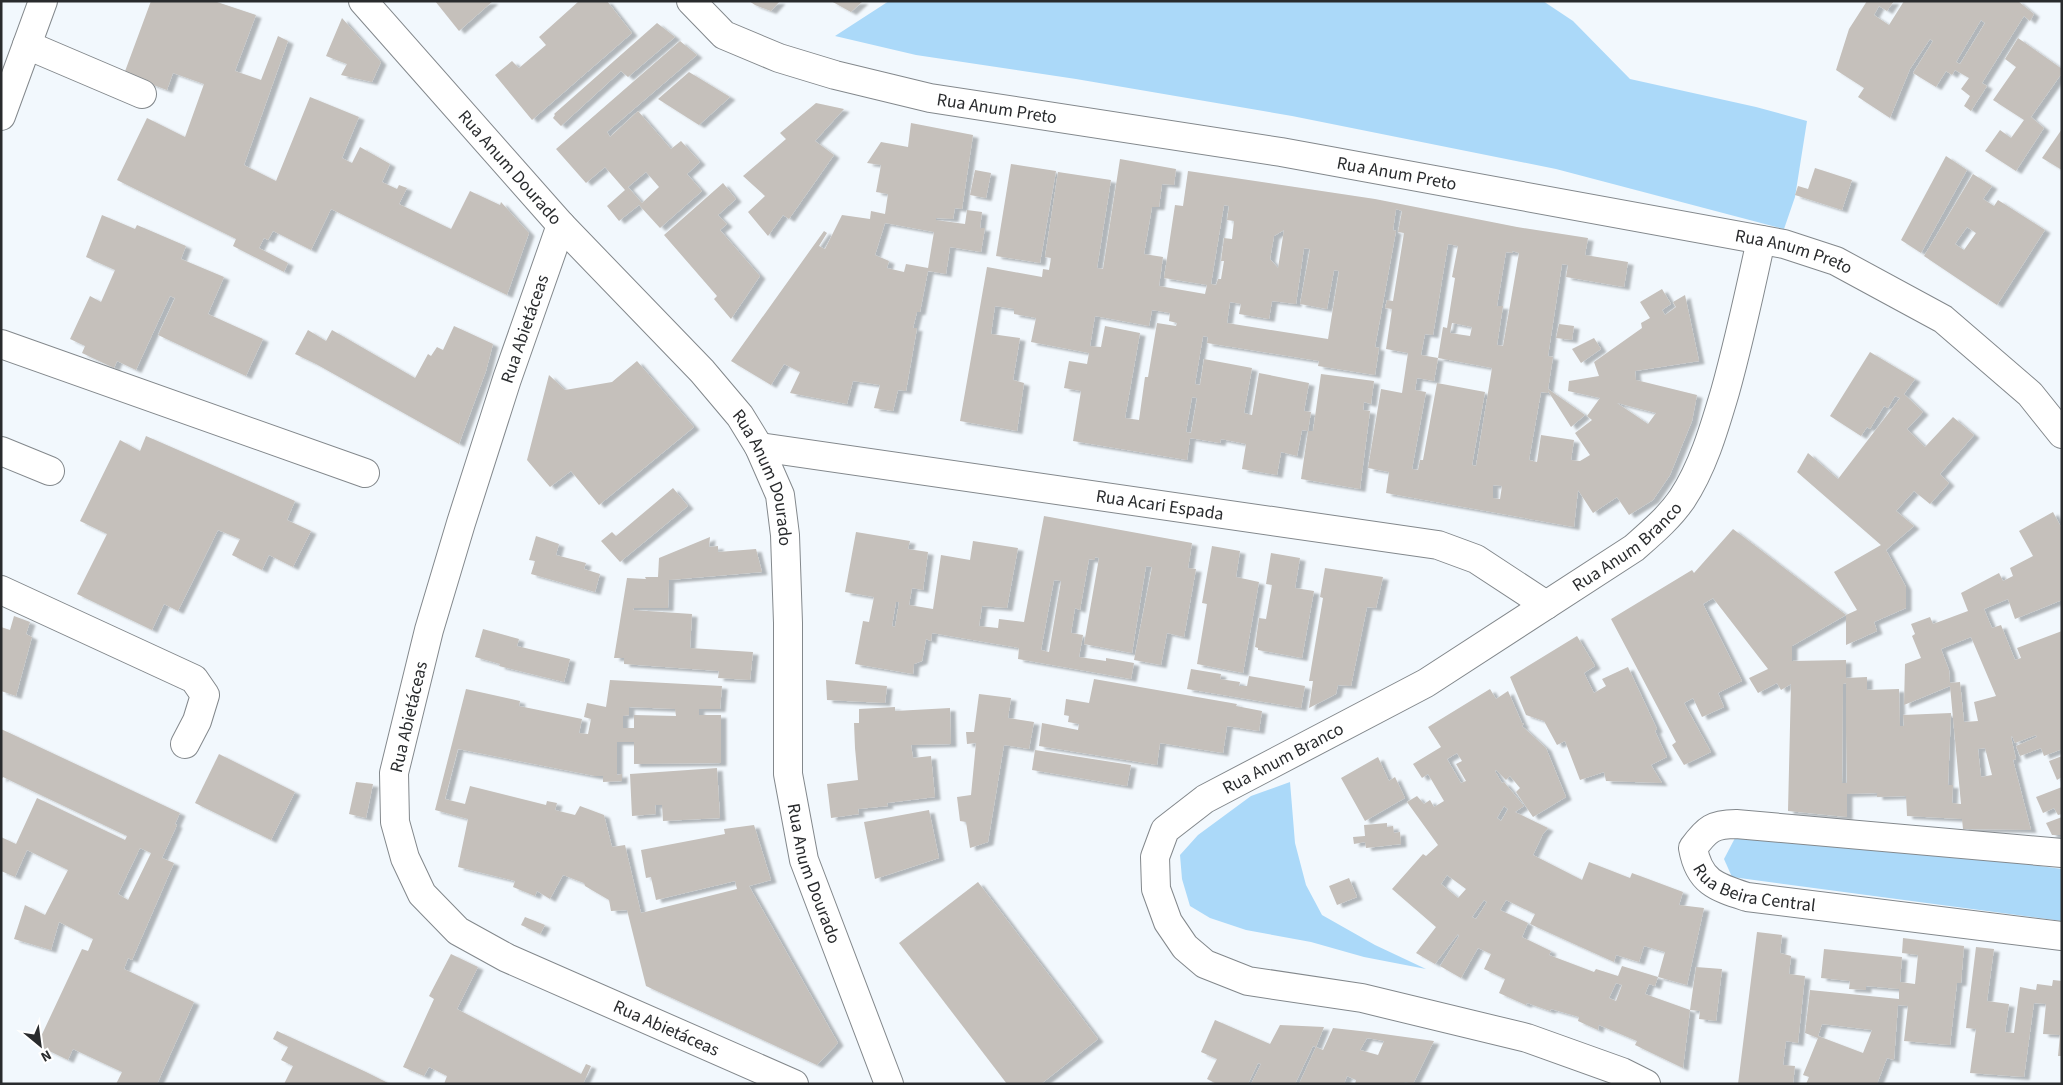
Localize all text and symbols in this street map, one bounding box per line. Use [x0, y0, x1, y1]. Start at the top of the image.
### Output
street label: Rua Anum Preto [935, 87, 1059, 130]
street label: Rua Anum Dourado [452, 104, 568, 230]
street label: Rua Anum Preto [1335, 150, 1459, 196]
street label: Rua Anum Preto [1733, 223, 1857, 280]
street label: Rua Abietáceas [495, 271, 555, 387]
street label: Rua Anum Dourado [727, 403, 798, 547]
street label: Rua Acari Espada [1094, 483, 1225, 526]
street label: Rua Anum Branco [1567, 496, 1688, 597]
street label: Rua Abietáceas [384, 659, 434, 775]
street label: Rua Anum Branco [1218, 716, 1348, 800]
street label: Rua Anum Dourado [781, 801, 847, 947]
street label: Rua Beira Central [1687, 859, 1817, 918]
street label: Rua Abietáceas [609, 994, 723, 1062]
north arrow [15, 1020, 65, 1070]
text: N [37, 1044, 55, 1066]

